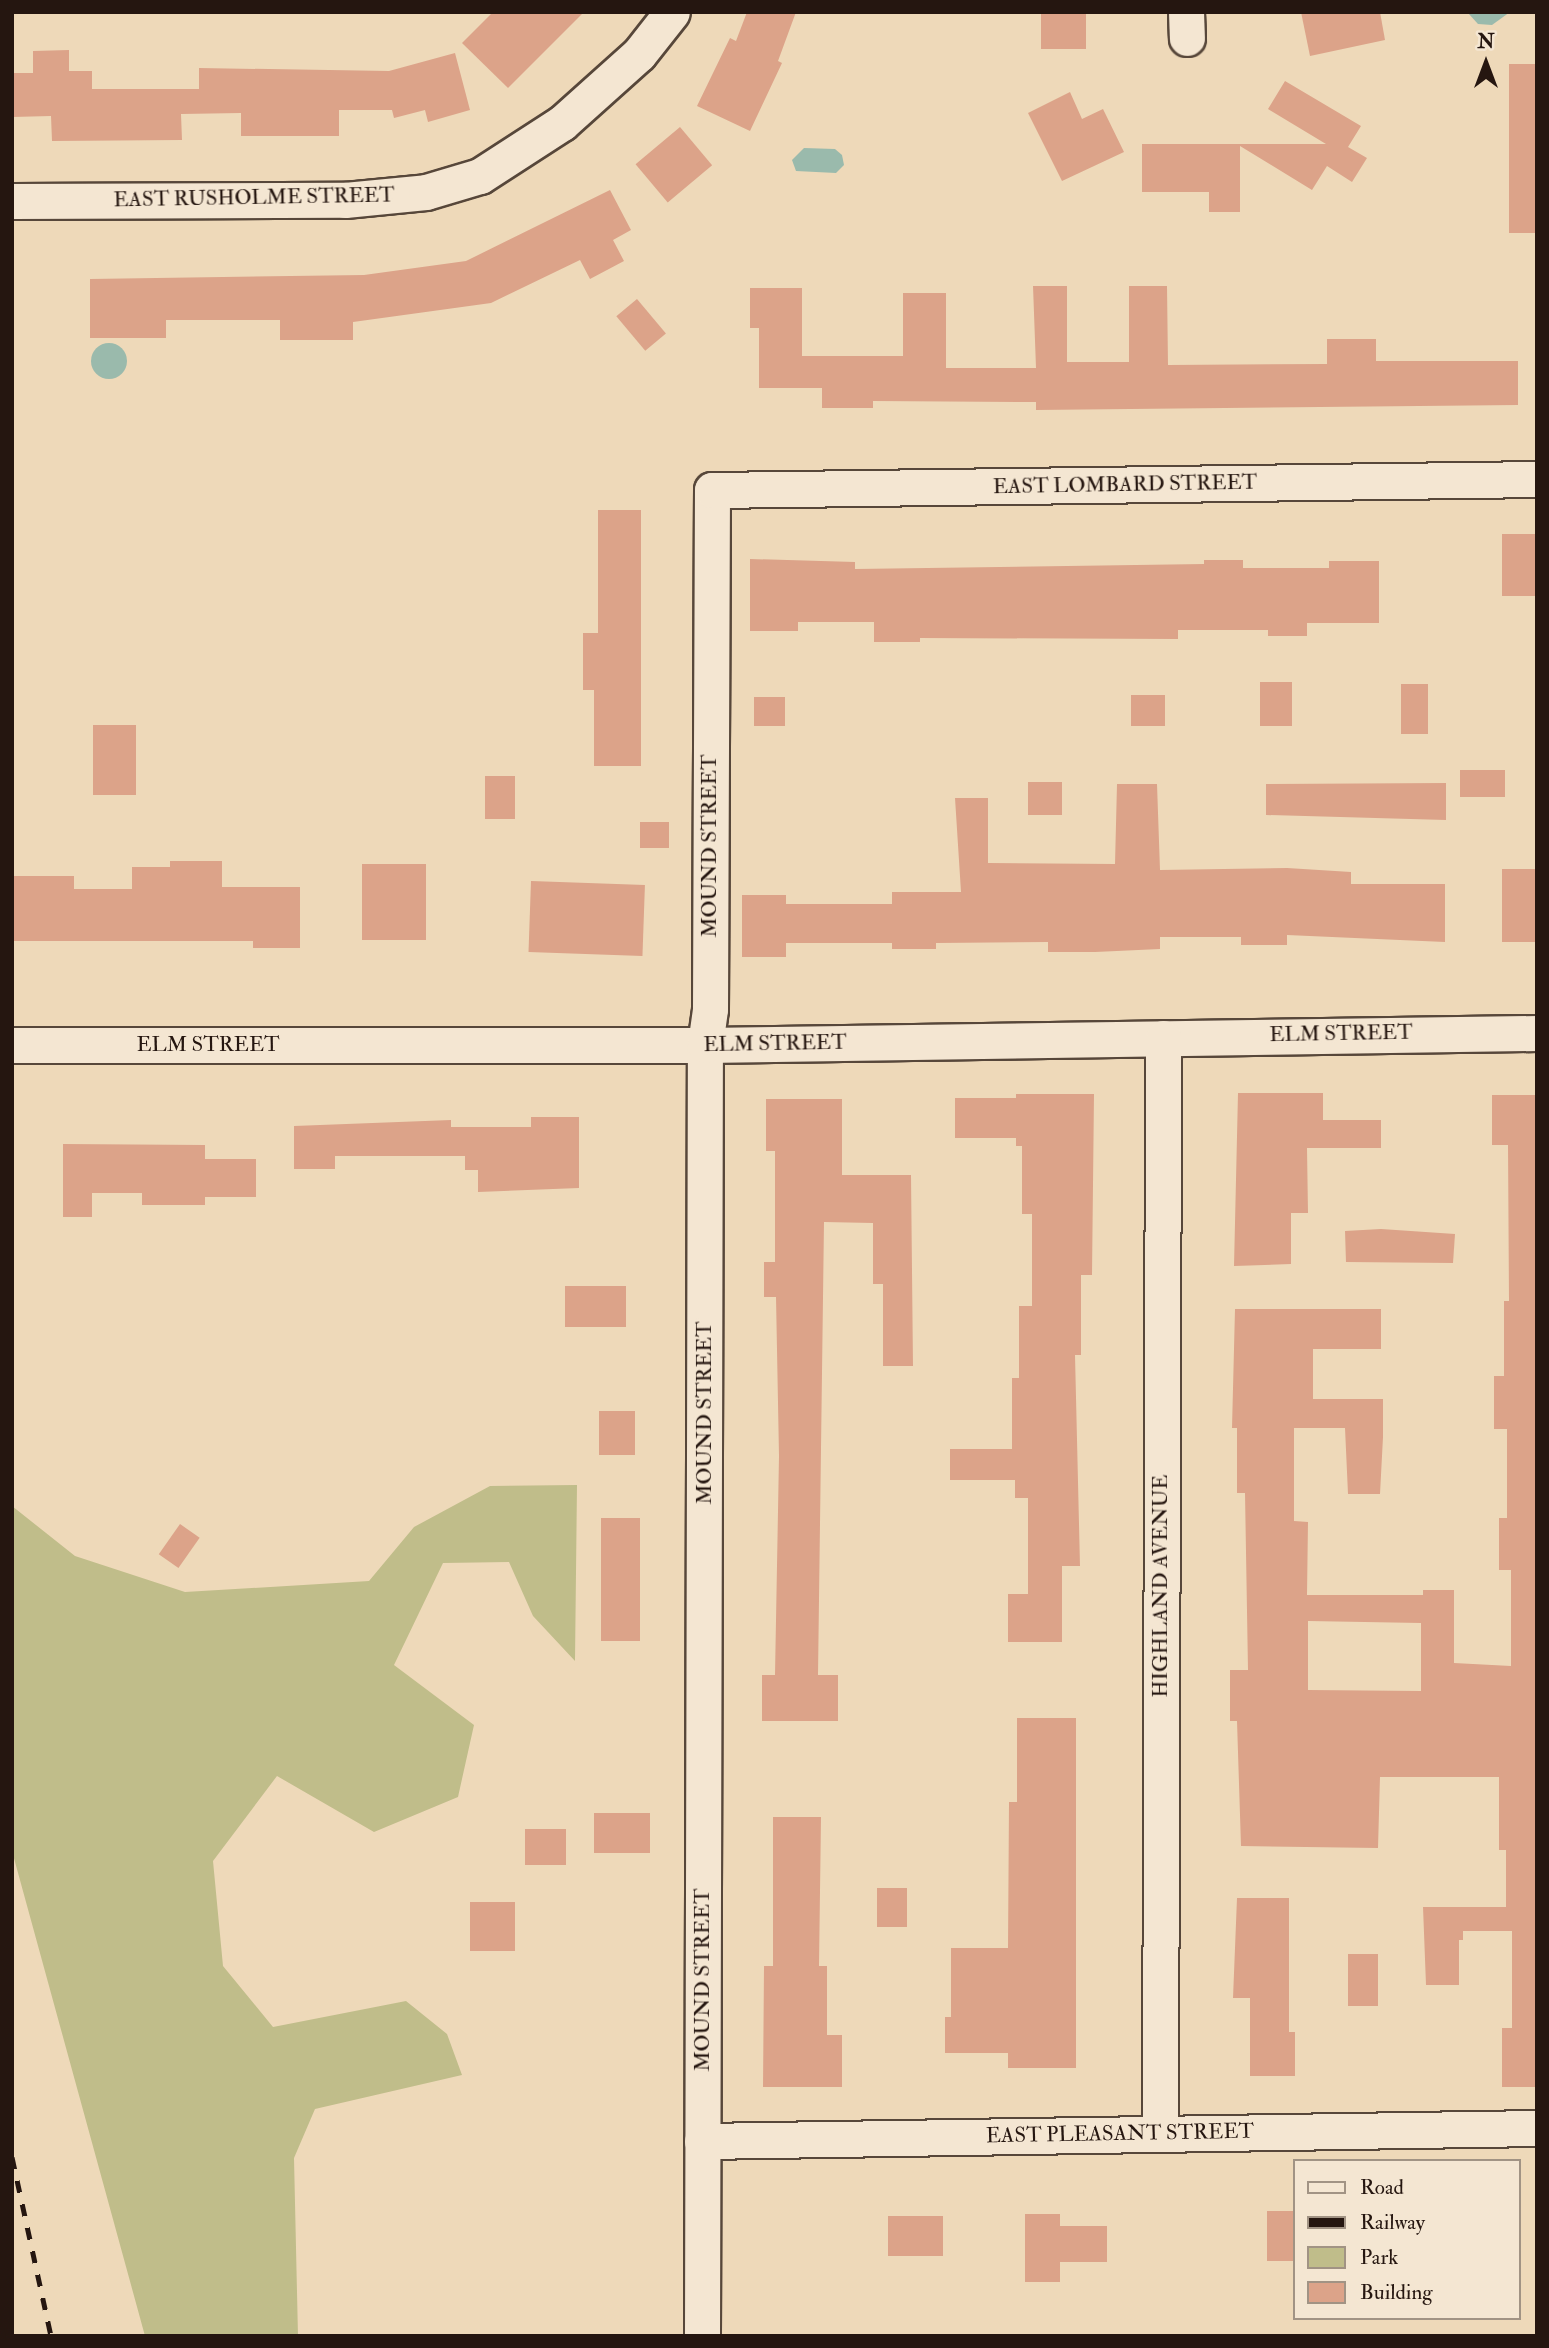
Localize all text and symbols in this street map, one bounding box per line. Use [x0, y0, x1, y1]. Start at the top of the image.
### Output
north arrow [1451, 28, 1521, 98]
text: N [1477, 30, 1495, 54]
street label: EAST RUSHOLME STREET [113, 183, 395, 213]
street label: EAST LOMBARD STREET [993, 470, 1257, 500]
street label: MOUND STREET [697, 754, 723, 938]
street label: ELM STREET [1269, 1020, 1413, 1048]
street label: ELM STREET [703, 1030, 847, 1058]
street label: ELM STREET [136, 1032, 280, 1058]
street label: MOUND STREET [692, 1321, 718, 1505]
street label: HIGHLAND AVENUE [1148, 1474, 1174, 1698]
street label: MOUND STREET [690, 1888, 716, 2072]
street label: EAST PLEASANT STREET [986, 2119, 1254, 2149]
legend [1294, 2159, 1521, 2320]
text: Road [1360, 2174, 1404, 2201]
text: Railway [1360, 2209, 1425, 2236]
text: Park [1360, 2244, 1398, 2271]
text: Building [1360, 2279, 1433, 2306]

